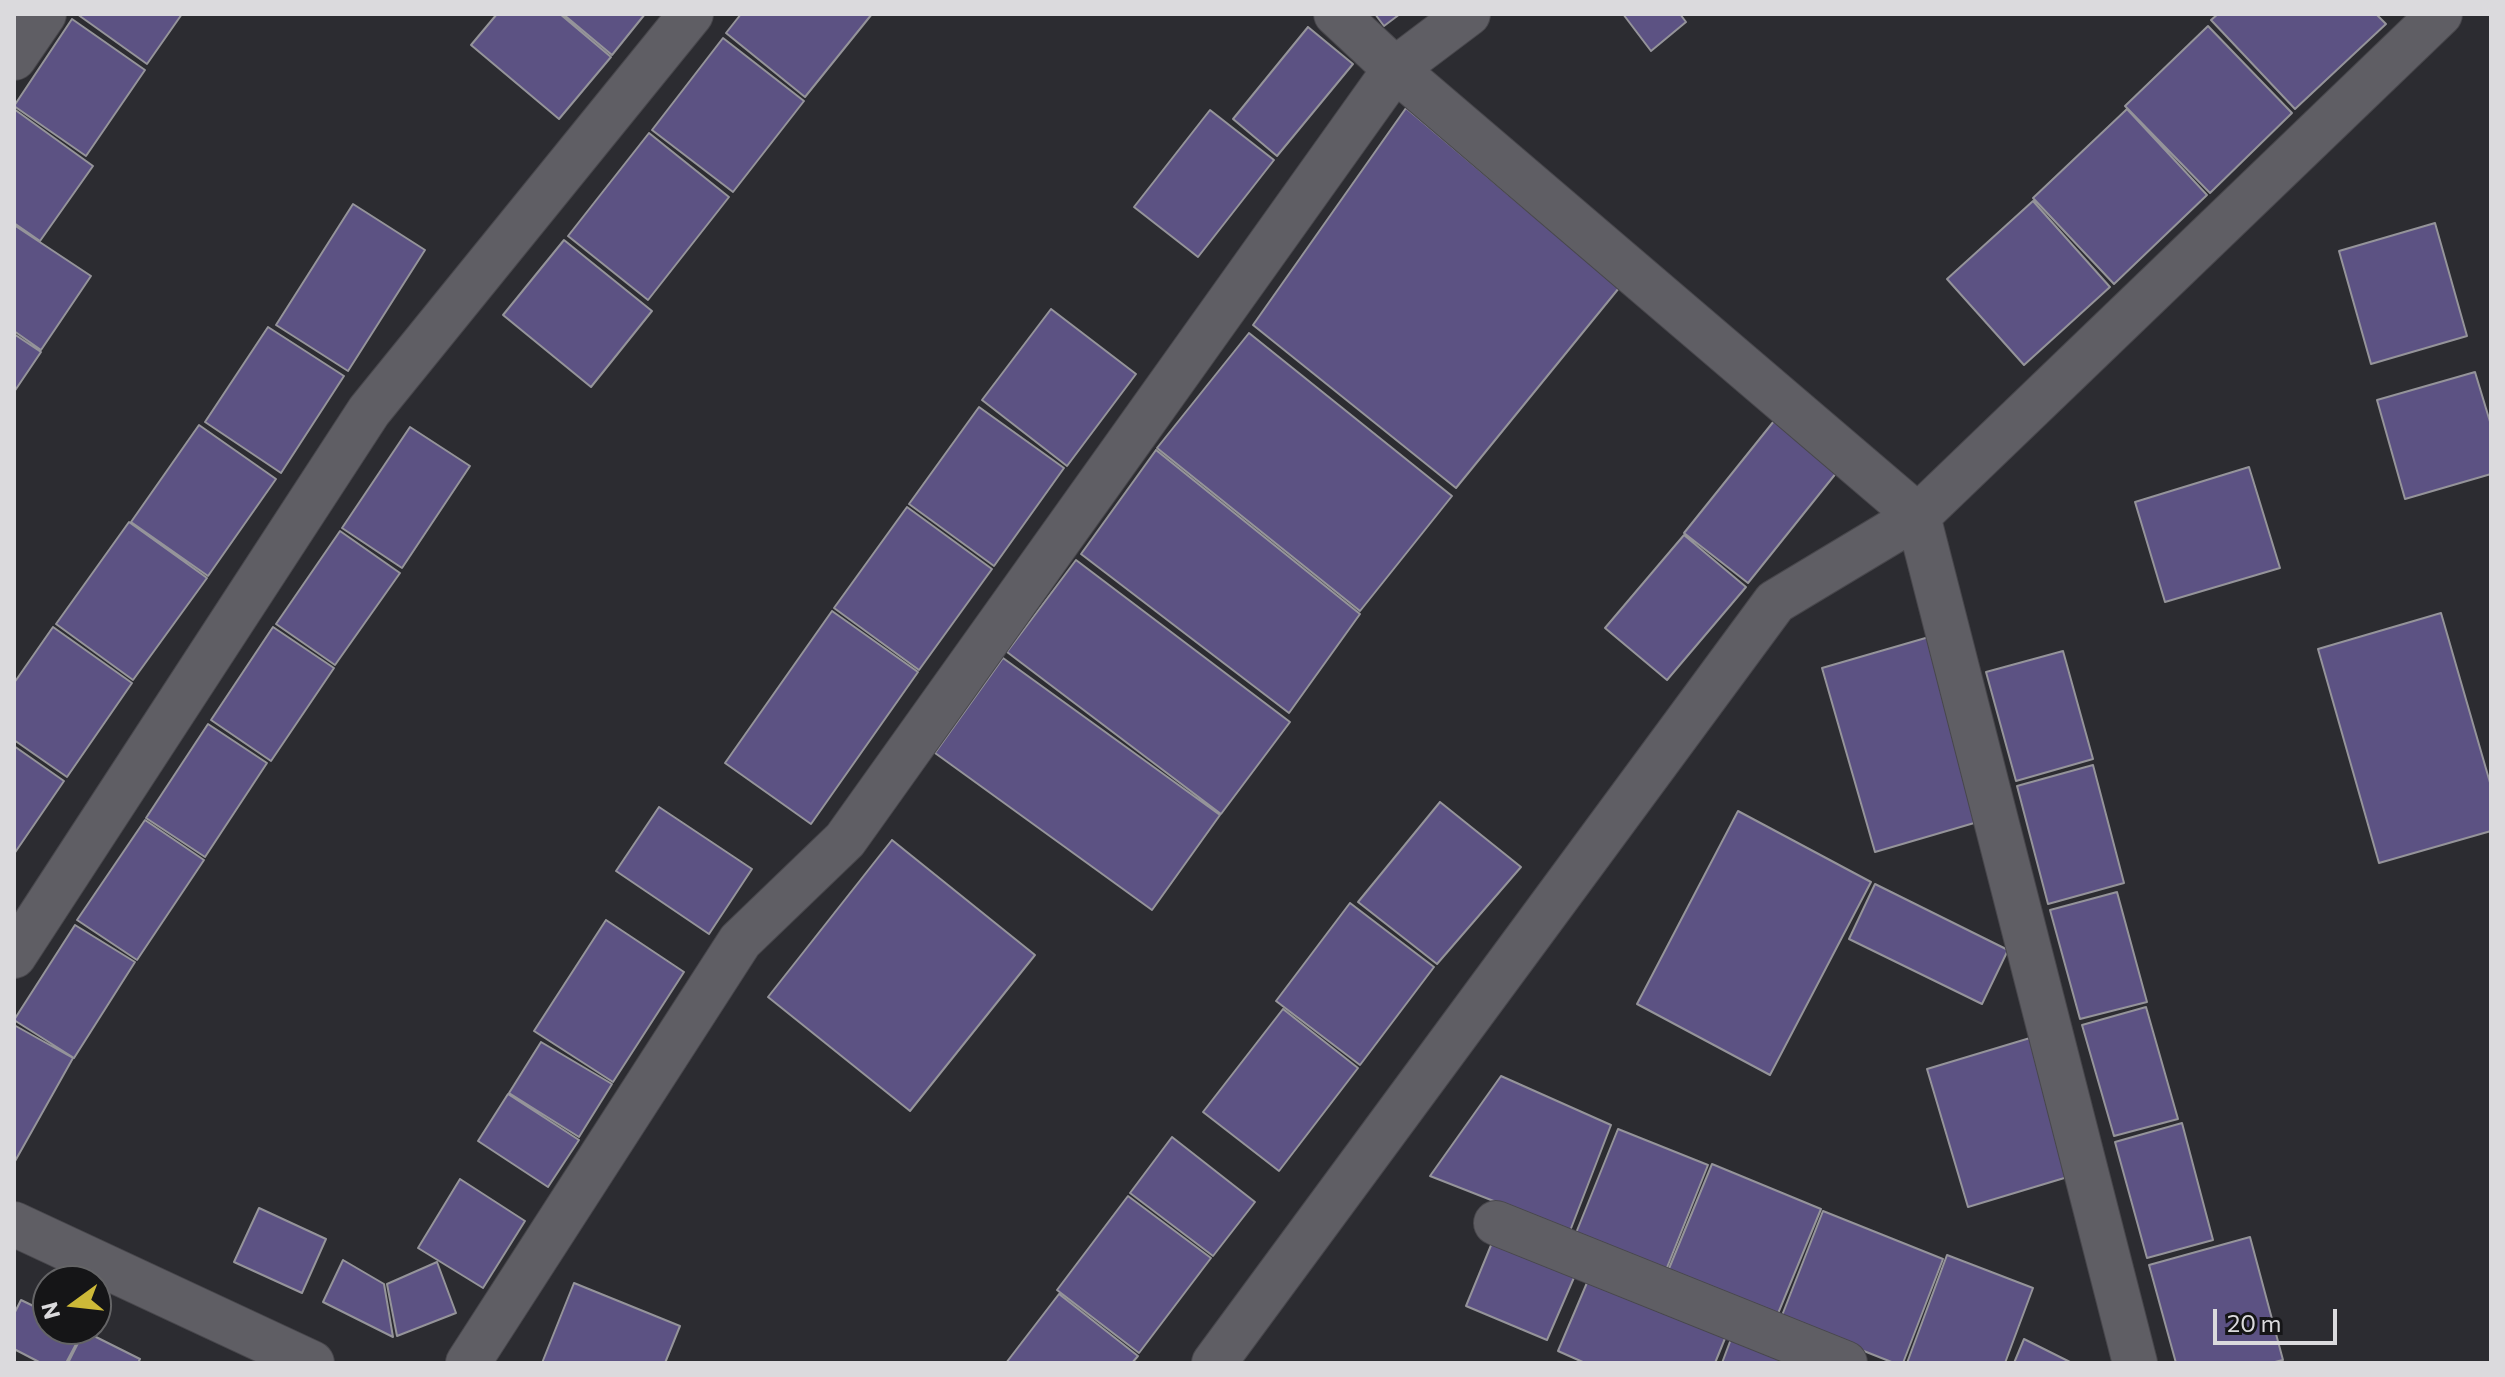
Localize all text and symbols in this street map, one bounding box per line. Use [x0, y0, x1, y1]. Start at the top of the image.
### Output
north arrow [32, 1265, 112, 1345]
scale bar [2217, 1293, 2341, 1343]
text: N [35, 1299, 65, 1322]
text: 20 m [2227, 1308, 2281, 1337]

